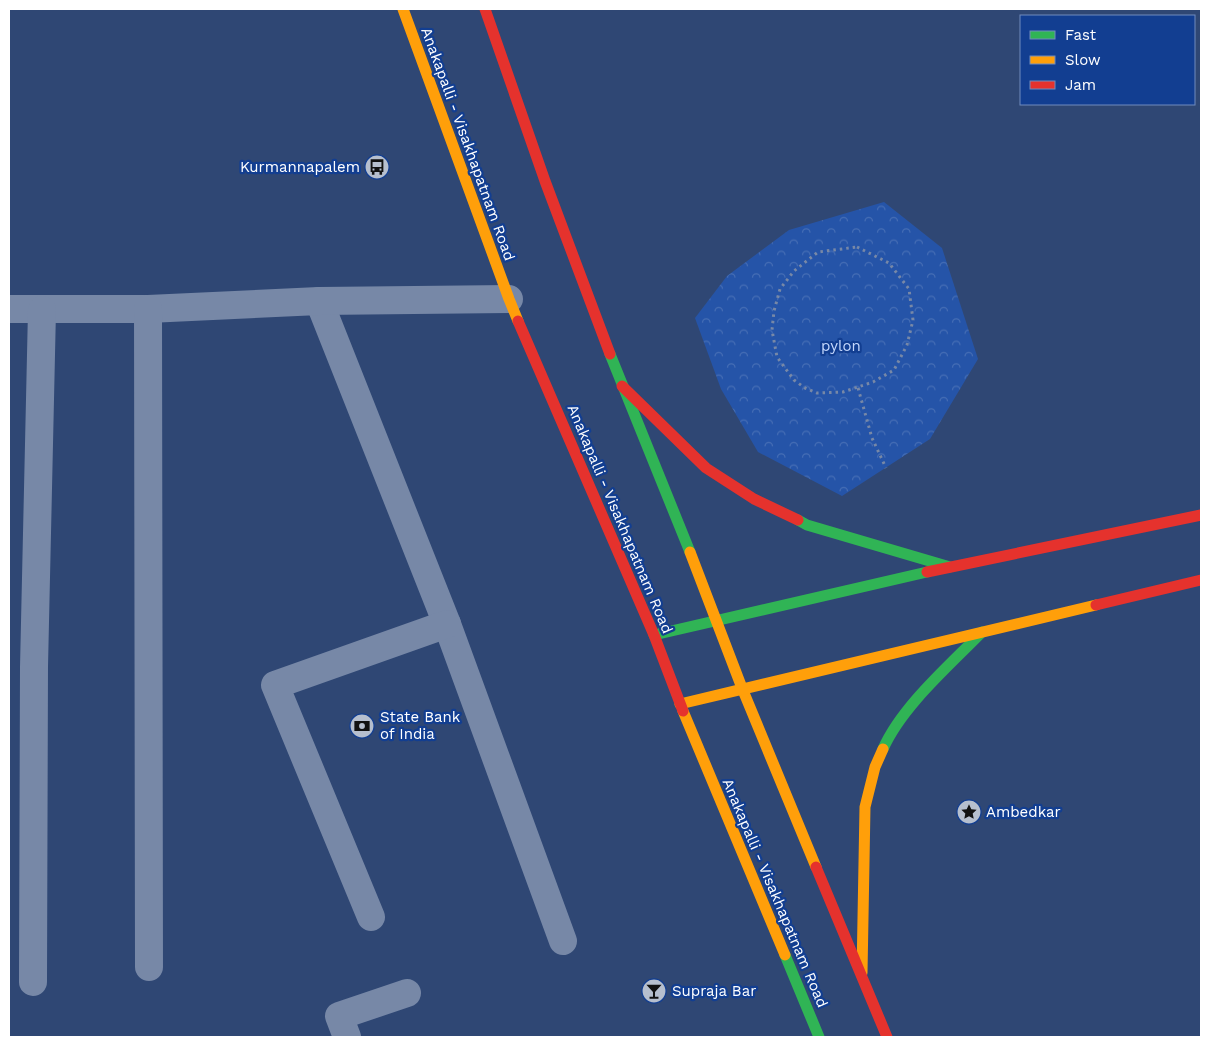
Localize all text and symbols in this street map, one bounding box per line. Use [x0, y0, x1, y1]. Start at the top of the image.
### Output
legend [1020, 15, 1195, 105]
street label: Anakapalli - Visakhapatnam Road [417, 25, 519, 263]
text: Fast [1065, 26, 1097, 44]
text: Slow [1065, 51, 1101, 69]
text: Jam [1065, 76, 1096, 94]
bus stop icon: Kurmannapalem [364, 154, 390, 180]
place label: Kurmannapalem [240, 158, 360, 176]
park label: pylon [821, 337, 861, 355]
street label: Anakapalli - Visakhapatnam Road [563, 402, 677, 636]
place label: State Bank of India [380, 708, 461, 743]
bank icon: State Bank of India [349, 713, 375, 739]
street label: Anakapalli - Visakhapatnam Road [718, 776, 832, 1010]
place icon: Ambedkar [956, 799, 982, 825]
place label: Ambedkar [986, 803, 1061, 821]
bar icon: Supraja Bar [641, 978, 667, 1004]
place label: Supraja Bar [672, 982, 756, 1000]

